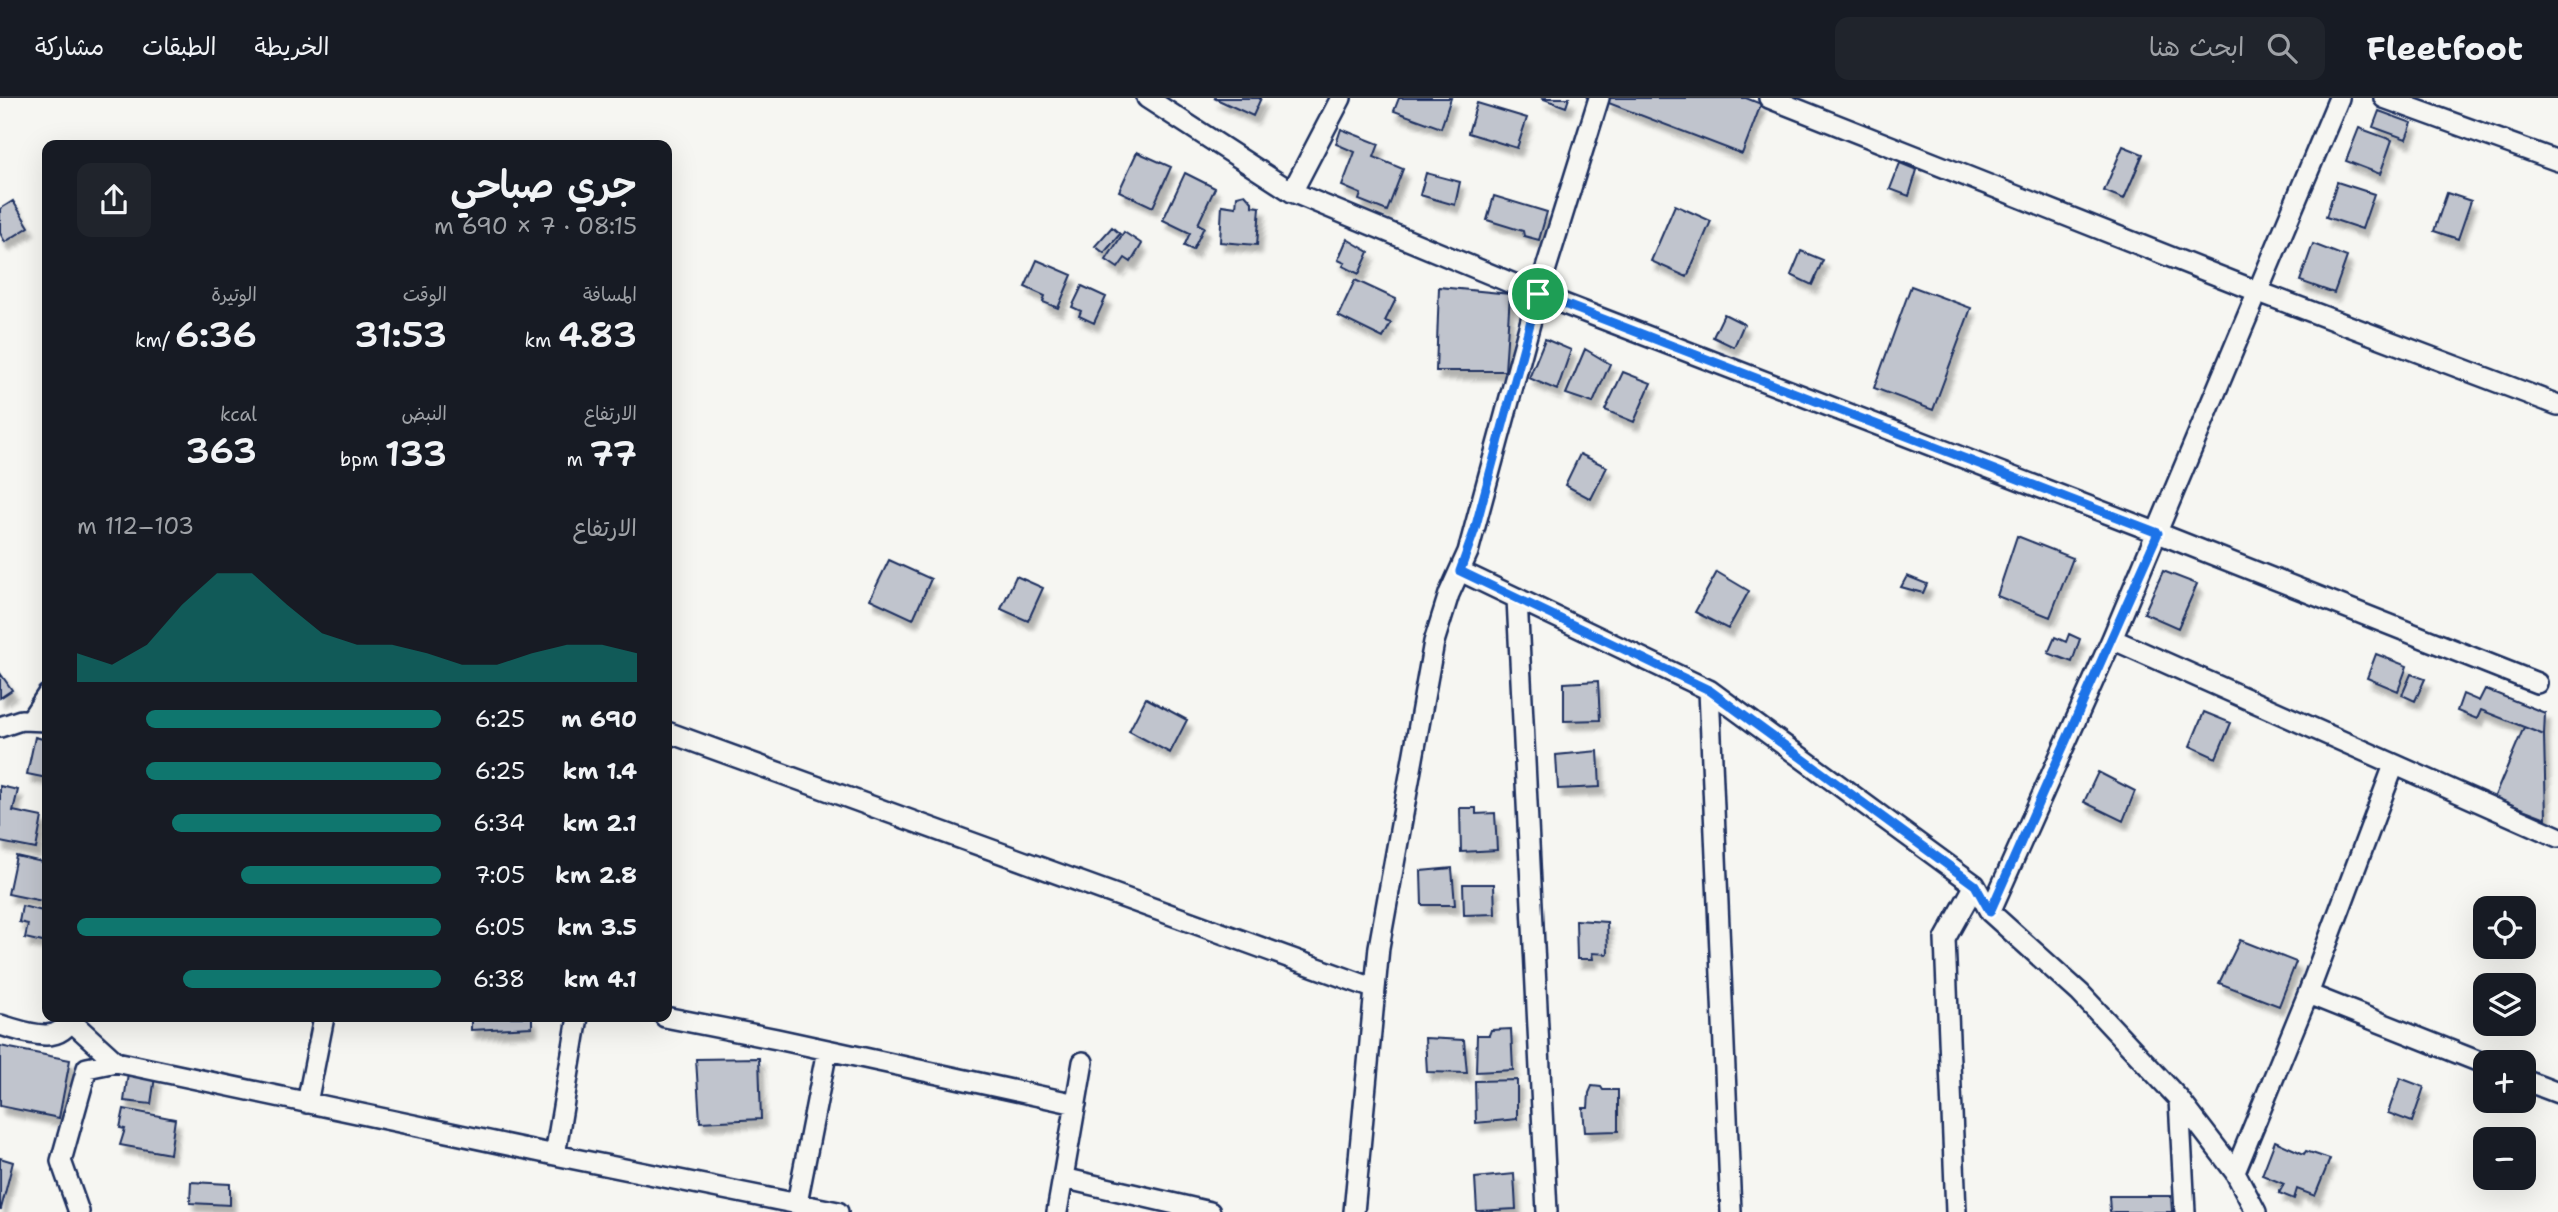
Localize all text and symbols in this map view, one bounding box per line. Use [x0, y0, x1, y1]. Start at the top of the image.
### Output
search box [1835, 17, 2325, 80]
text: Fleetfoot [2367, 26, 2523, 71]
text: ابحث هنا [2149, 29, 2245, 64]
icon: search [2263, 29, 2301, 67]
text: مشاركة [35, 31, 104, 63]
text: الطبقات [142, 31, 217, 63]
text: الخريطة [255, 31, 329, 63]
text: جري صباحي [450, 159, 637, 210]
button: share [77, 163, 151, 237]
text: 08:15 · 7 × 690 m [434, 211, 637, 241]
pin [1508, 264, 1568, 324]
icon: arrive [1519, 275, 1557, 313]
text: الوتيرة [211, 282, 257, 307]
text: الوقت [403, 282, 447, 307]
text: المسافة [583, 282, 637, 307]
text: 6:36 [175, 311, 257, 358]
text: 31:53 [354, 311, 447, 358]
text: 4.83 [558, 311, 637, 358]
text: /km [135, 328, 175, 353]
text: km [525, 328, 558, 353]
text: النبض [402, 401, 447, 426]
text: الارتفاع [584, 401, 637, 426]
text: kcal [220, 402, 257, 427]
text: 363 [185, 427, 257, 474]
text: 133 [385, 430, 447, 477]
text: 77 [589, 430, 637, 477]
text: bpm [340, 447, 385, 472]
text: m [566, 447, 589, 472]
text: 103–112 m [77, 511, 194, 541]
text: الارتفاع [573, 513, 637, 543]
text: 6:25 [475, 704, 525, 734]
text: 690 m [561, 704, 637, 734]
text: 6:25 [475, 756, 525, 786]
text: 1.4 km [563, 756, 637, 786]
text: 6:34 [473, 808, 525, 838]
text: 2.1 km [563, 808, 637, 838]
text: 7:05 [474, 860, 525, 890]
text: 2.8 km [555, 860, 637, 890]
map controls [2473, 896, 2536, 1190]
button: locate [2473, 896, 2536, 959]
text: 6:05 [474, 912, 525, 942]
text: 3.5 km [557, 912, 637, 942]
text: 6:38 [473, 964, 525, 994]
text: 4.1 km [564, 964, 637, 994]
button: layers [2473, 973, 2536, 1036]
button: + [2473, 1050, 2536, 1113]
button: − [2473, 1127, 2536, 1190]

